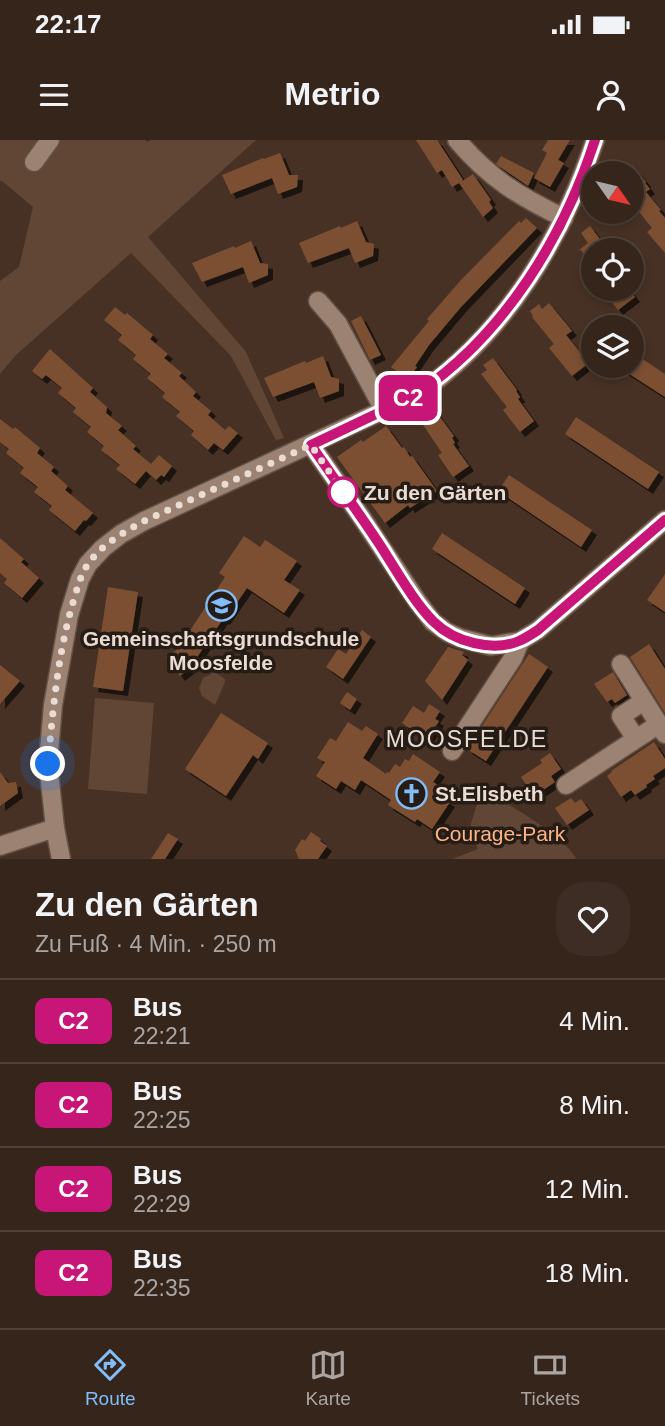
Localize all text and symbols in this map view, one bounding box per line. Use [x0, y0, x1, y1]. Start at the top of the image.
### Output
text: 22:17 [35, 9, 102, 39]
icon: menu [35, 76, 73, 114]
text: Metrio [285, 76, 381, 112]
icon: person [592, 76, 630, 114]
north arrow [581, 161, 644, 224]
map controls [581, 161, 644, 378]
button: locate [581, 238, 644, 301]
button: layers [581, 315, 644, 378]
line badge: C2 [376, 375, 440, 421]
text: C2 [393, 384, 423, 411]
marker: Zu den Gärten [328, 477, 358, 507]
place label: Zu den Gärten [364, 481, 506, 504]
school or university icon: Gemeinschaftsgrundschule Moosfelde [204, 589, 238, 623]
place label: Gemeinschaftsgrundschule Moosfelde [83, 627, 359, 674]
district label: MOOSFELDE [386, 726, 548, 752]
your location [30, 746, 65, 781]
church icon: St.Elisbeth [395, 776, 429, 810]
place label: St.Elisbeth [435, 782, 544, 805]
park label: Courage-Park [435, 822, 566, 845]
button: heart [556, 882, 630, 956]
text: Zu den Gärten [35, 886, 259, 923]
text: Zu Fuß · 4 Min. · 250 m [35, 931, 277, 957]
text: Bus [133, 992, 182, 1022]
text: 4 Min. [559, 1006, 630, 1036]
text: C2 [58, 1007, 89, 1034]
text: 22:21 [133, 1023, 191, 1049]
text: Bus [133, 1076, 182, 1106]
text: 8 Min. [559, 1090, 630, 1120]
text: C2 [58, 1091, 89, 1118]
text: 22:25 [133, 1107, 191, 1133]
text: Bus [133, 1160, 182, 1190]
text: 12 Min. [545, 1174, 630, 1204]
text: C2 [58, 1175, 89, 1202]
text: 22:29 [133, 1191, 191, 1217]
text: Bus [133, 1244, 182, 1274]
text: 18 Min. [545, 1258, 630, 1288]
text: C2 [58, 1259, 89, 1286]
text: 22:35 [133, 1275, 191, 1301]
tab: Route [85, 1346, 136, 1410]
tab: Karte [305, 1346, 351, 1410]
tab: Tickets [521, 1346, 580, 1410]

